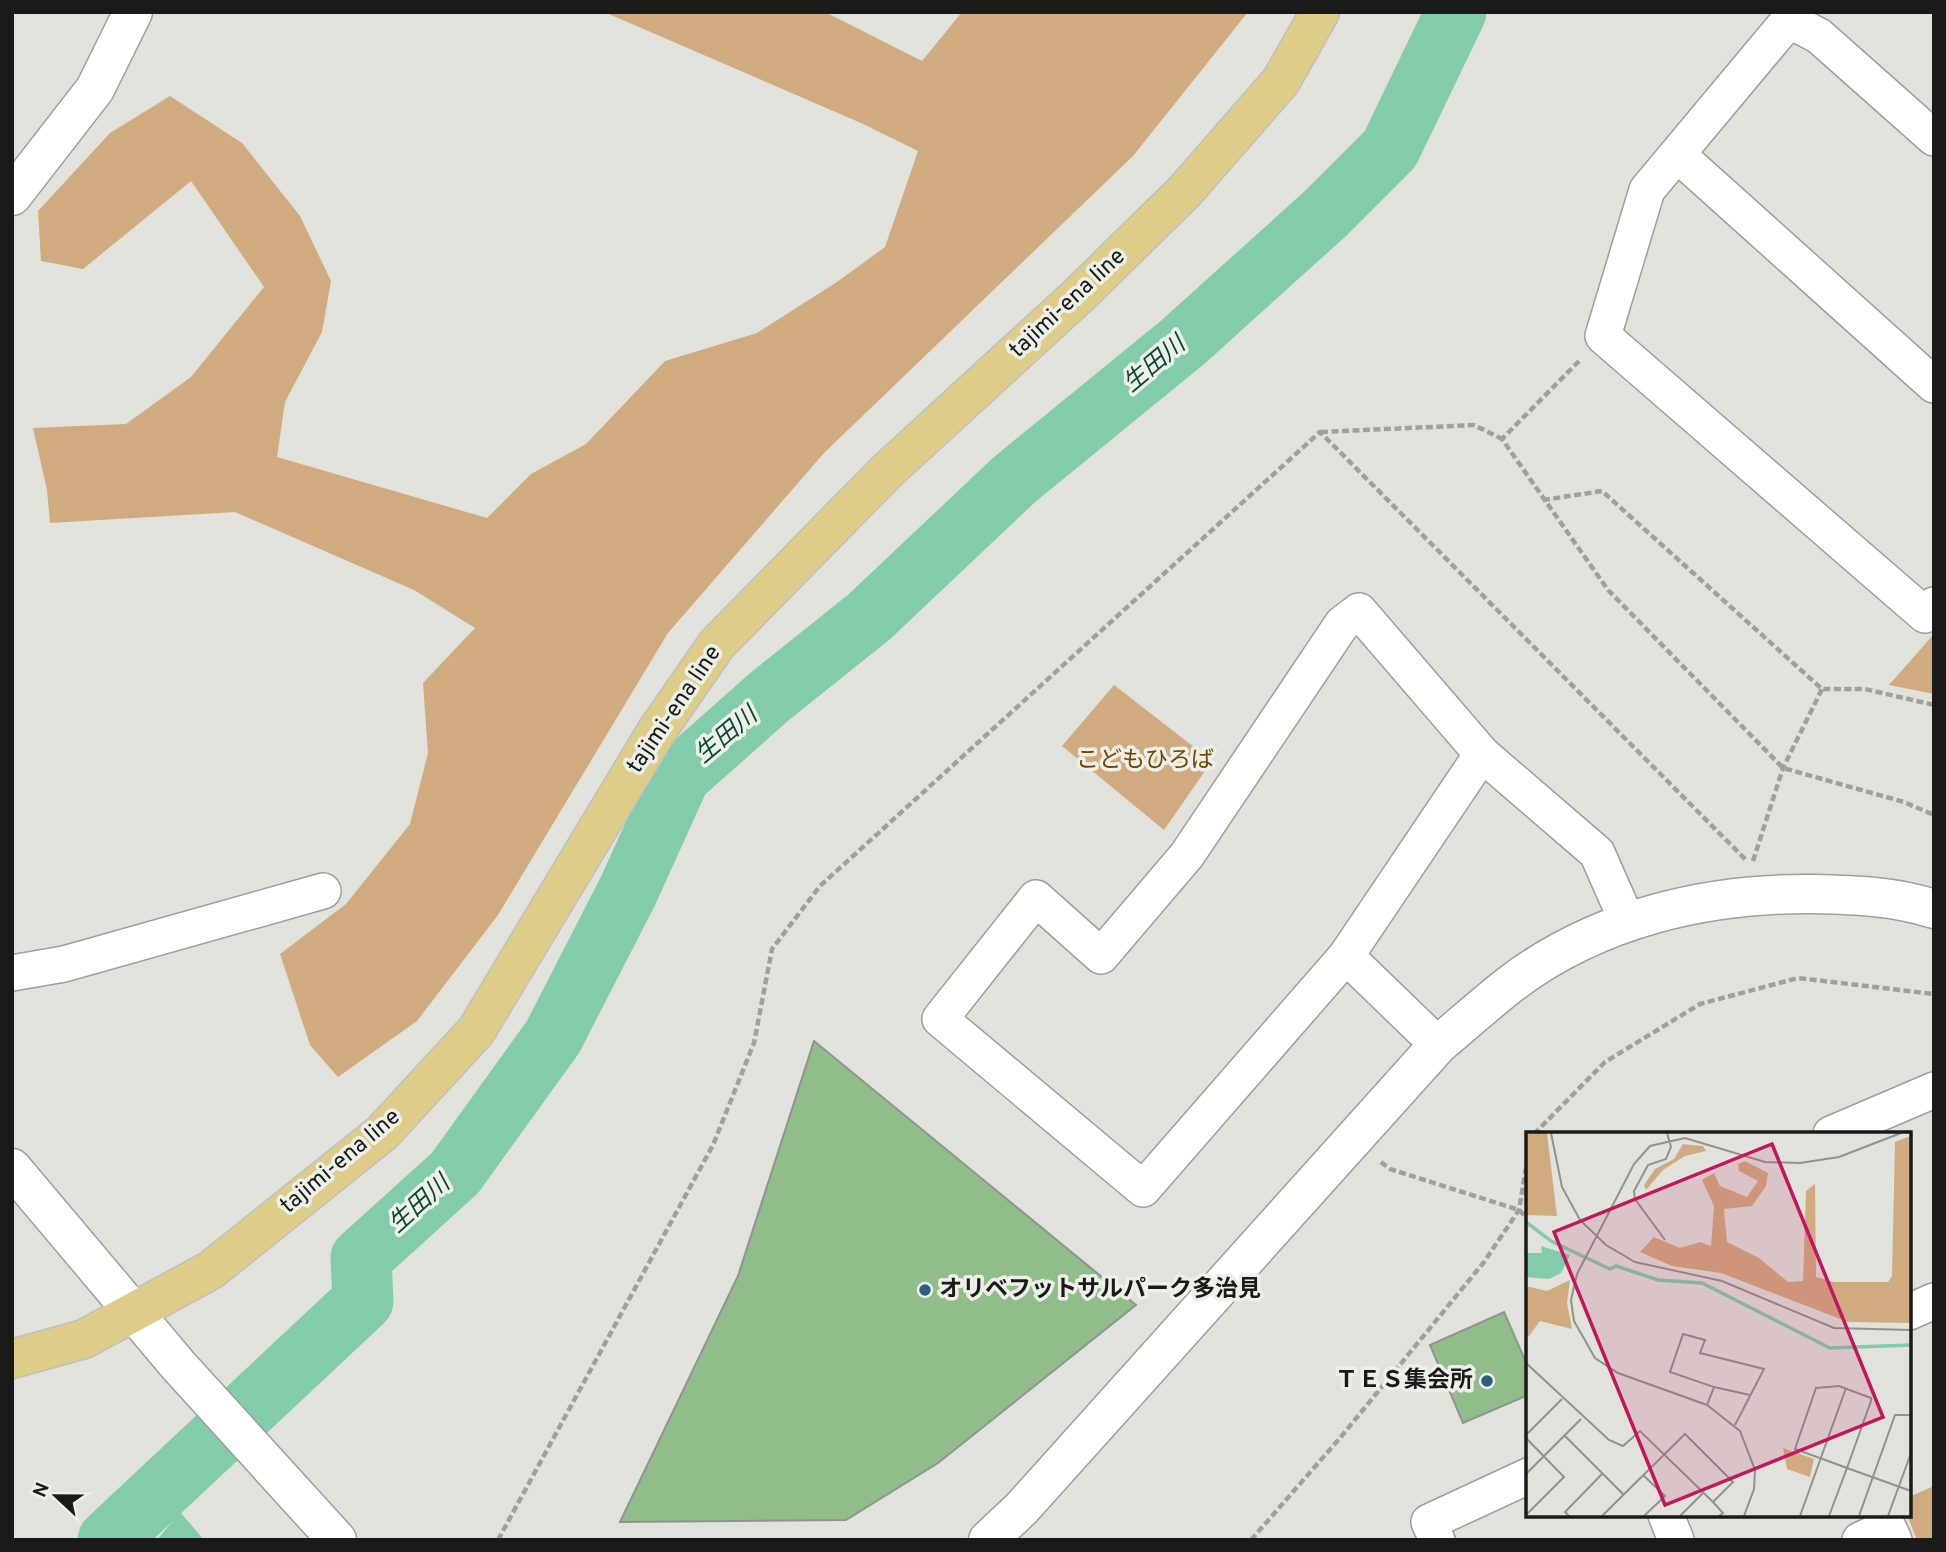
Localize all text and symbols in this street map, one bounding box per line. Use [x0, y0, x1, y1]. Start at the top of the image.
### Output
street label: tajimi-ena line [1004, 243, 1132, 365]
water label: 生田川 [1118, 328, 1195, 400]
street label: tajimi-ena line [622, 640, 728, 780]
water label: 生田川 [690, 699, 767, 771]
park label: こどもひろば [1076, 747, 1214, 776]
street label: tajimi-ena line [275, 1103, 407, 1221]
inset map [1526, 1132, 1911, 1517]
water label: 生田川 [383, 1168, 459, 1240]
place label: オリベフットサルパーク多治見 [939, 1276, 1261, 1305]
marker: オリベフットサルパーク多治見 [917, 1282, 933, 1298]
place label: ＴＥＳ集会所 [1335, 1367, 1473, 1396]
marker: ＴＥＳ集会所 [1479, 1373, 1495, 1389]
north arrow [21, 1461, 91, 1531]
text: N [28, 1480, 56, 1501]

